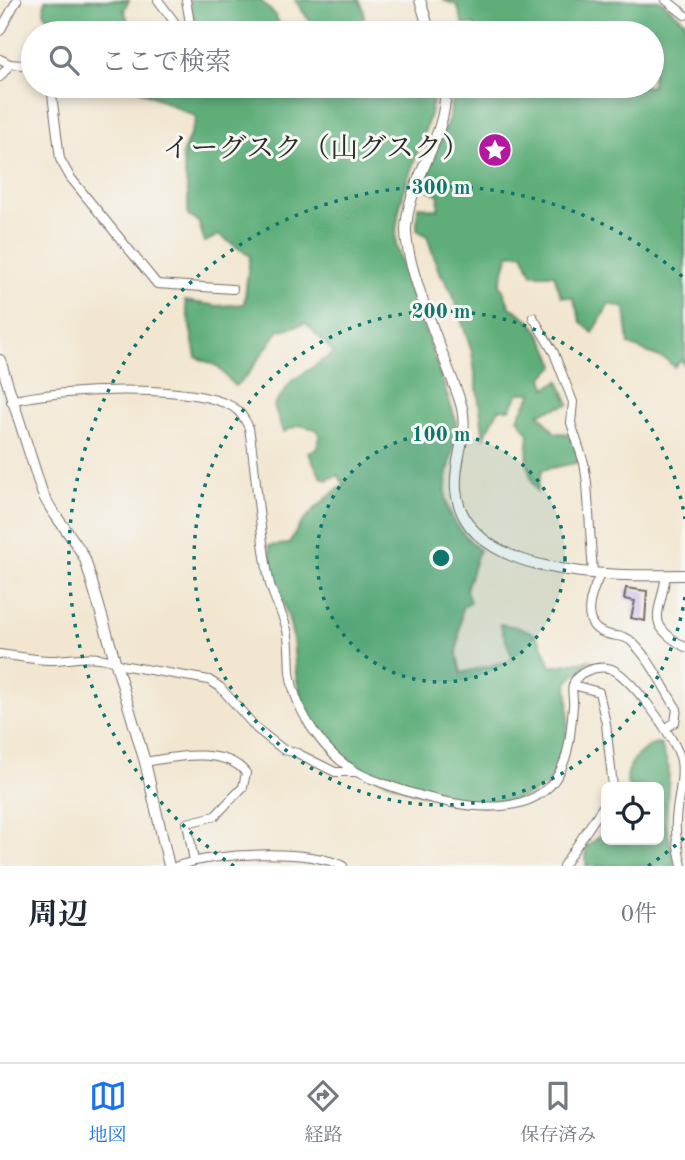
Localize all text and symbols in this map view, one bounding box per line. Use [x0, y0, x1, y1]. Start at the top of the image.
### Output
search box [21, 21, 664, 98]
icon: search [45, 41, 83, 79]
text: ここで検索 [101, 50, 231, 76]
place icon: イーグスク（山グスク） [476, 131, 514, 169]
place label: イーグスク（山グスク） [163, 133, 470, 164]
text: 300 m [411, 178, 471, 199]
text: 200 m [411, 302, 471, 323]
text: 100 m [411, 425, 471, 446]
centre of rings [429, 546, 453, 570]
map controls [601, 782, 664, 845]
button: locate [601, 782, 664, 845]
text: 周辺 [28, 901, 88, 931]
text: 0件 [621, 903, 657, 926]
tab: 地図 [89, 1077, 127, 1148]
tab: 経路 [304, 1077, 342, 1148]
tab: 保存済み [520, 1077, 596, 1148]

